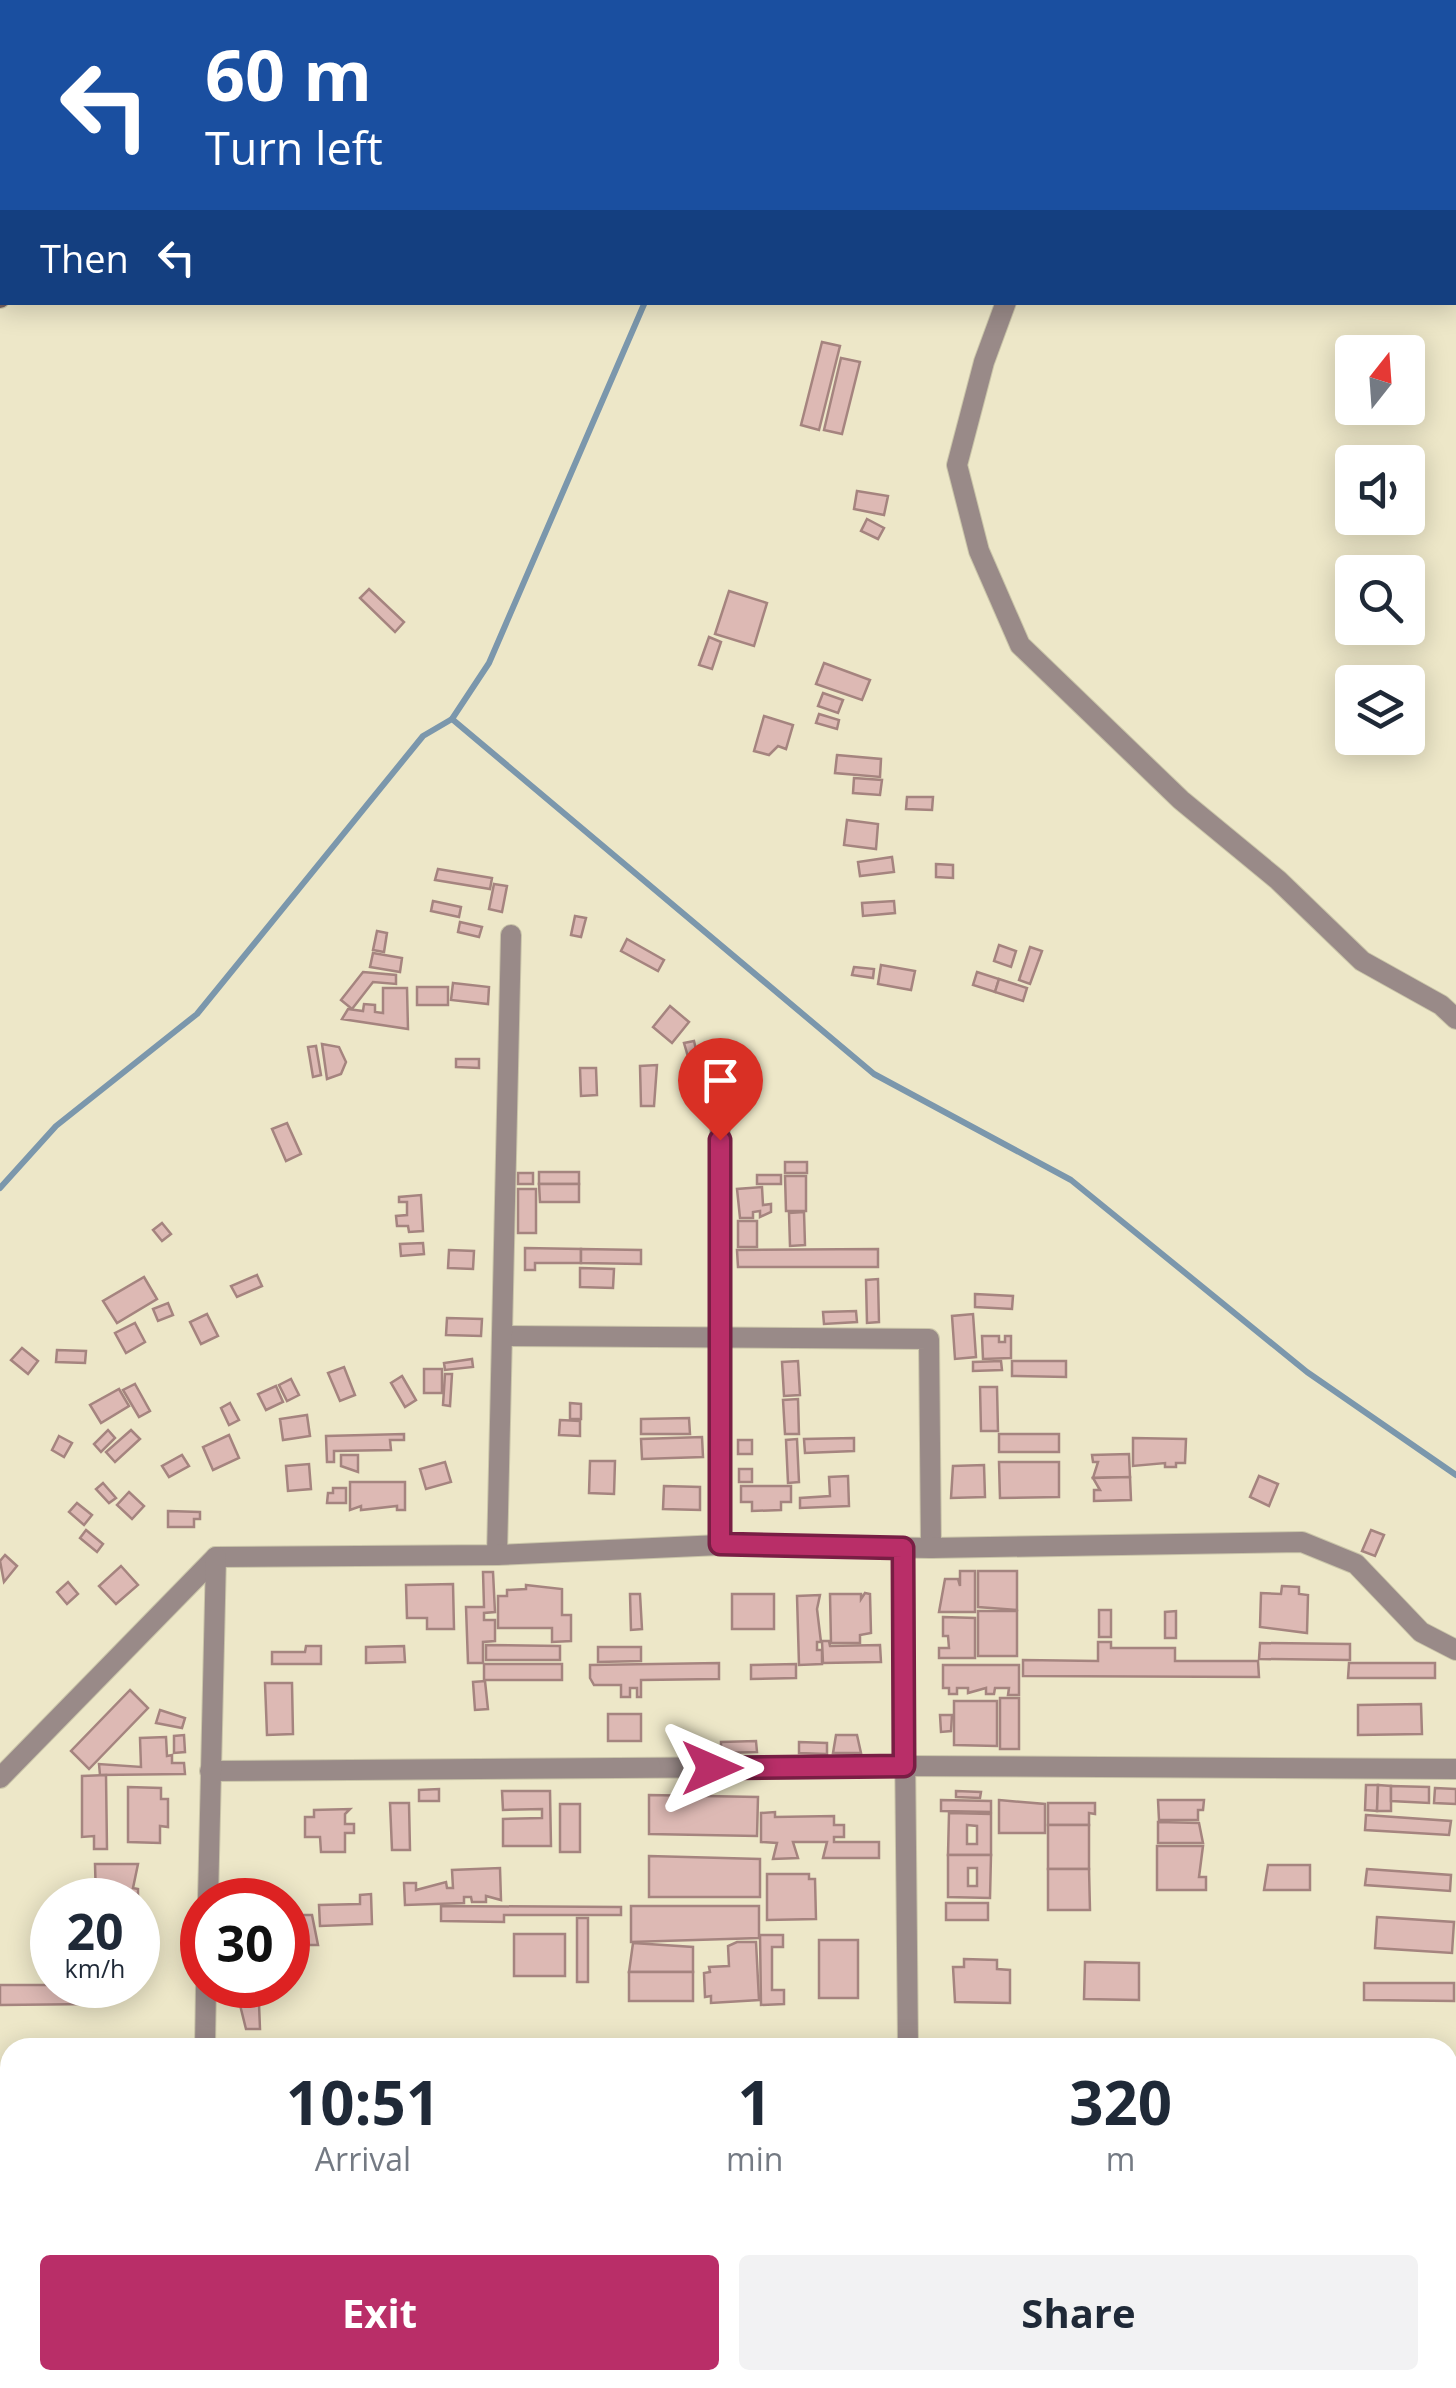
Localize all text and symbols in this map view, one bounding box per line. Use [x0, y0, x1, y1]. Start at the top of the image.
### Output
text: 60 m [205, 26, 372, 122]
icon: left [40, 40, 170, 170]
text: Turn left [205, 117, 383, 178]
icon: left [149, 230, 204, 285]
text: Then [40, 232, 129, 284]
north arrow [1335, 335, 1425, 425]
map controls [1335, 335, 1425, 755]
button: sound [1335, 445, 1425, 535]
button: search [1335, 555, 1425, 645]
button: layers [1335, 665, 1425, 755]
pin [678, 1038, 763, 1141]
icon: arrive [693, 1053, 748, 1108]
position arrow [660, 1716, 764, 1820]
speed limit sign: 30 [180, 1878, 310, 2008]
text: 20 [66, 1897, 124, 1965]
text: km/h [65, 1951, 125, 1985]
text: 10:51 [286, 2061, 440, 2143]
text: 1 [738, 2061, 772, 2143]
text: 320 [1069, 2061, 1172, 2143]
text: Arrival [315, 2137, 411, 2180]
text: min [726, 2137, 783, 2180]
text: m [1106, 2137, 1135, 2180]
button: Exit [40, 2255, 719, 2370]
button: Share [739, 2255, 1418, 2370]

